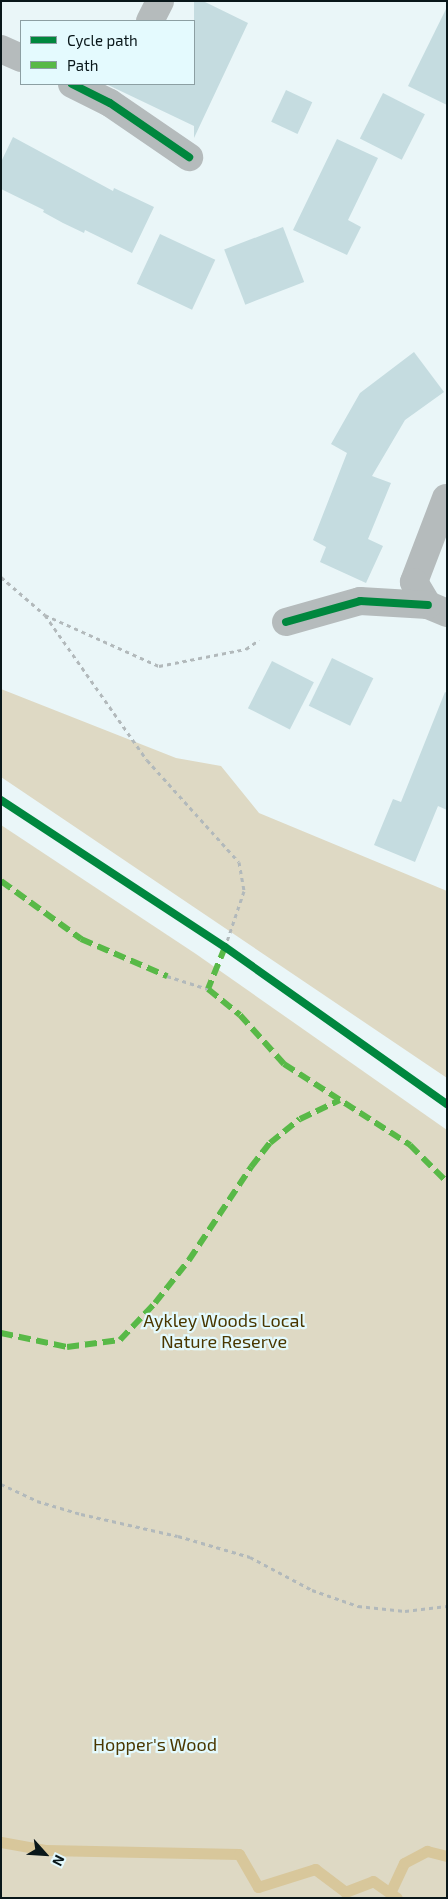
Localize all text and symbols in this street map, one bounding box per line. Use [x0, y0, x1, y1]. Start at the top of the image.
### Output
legend [20, 20, 195, 85]
text: Cycle path [67, 31, 138, 49]
text: Path [67, 56, 98, 74]
park label: Aykley Woods Local Nature Reserve [143, 1310, 305, 1352]
park label: Hopper's Wood [93, 1733, 217, 1755]
north arrow [20, 1829, 70, 1879]
text: N [49, 1853, 69, 1869]

